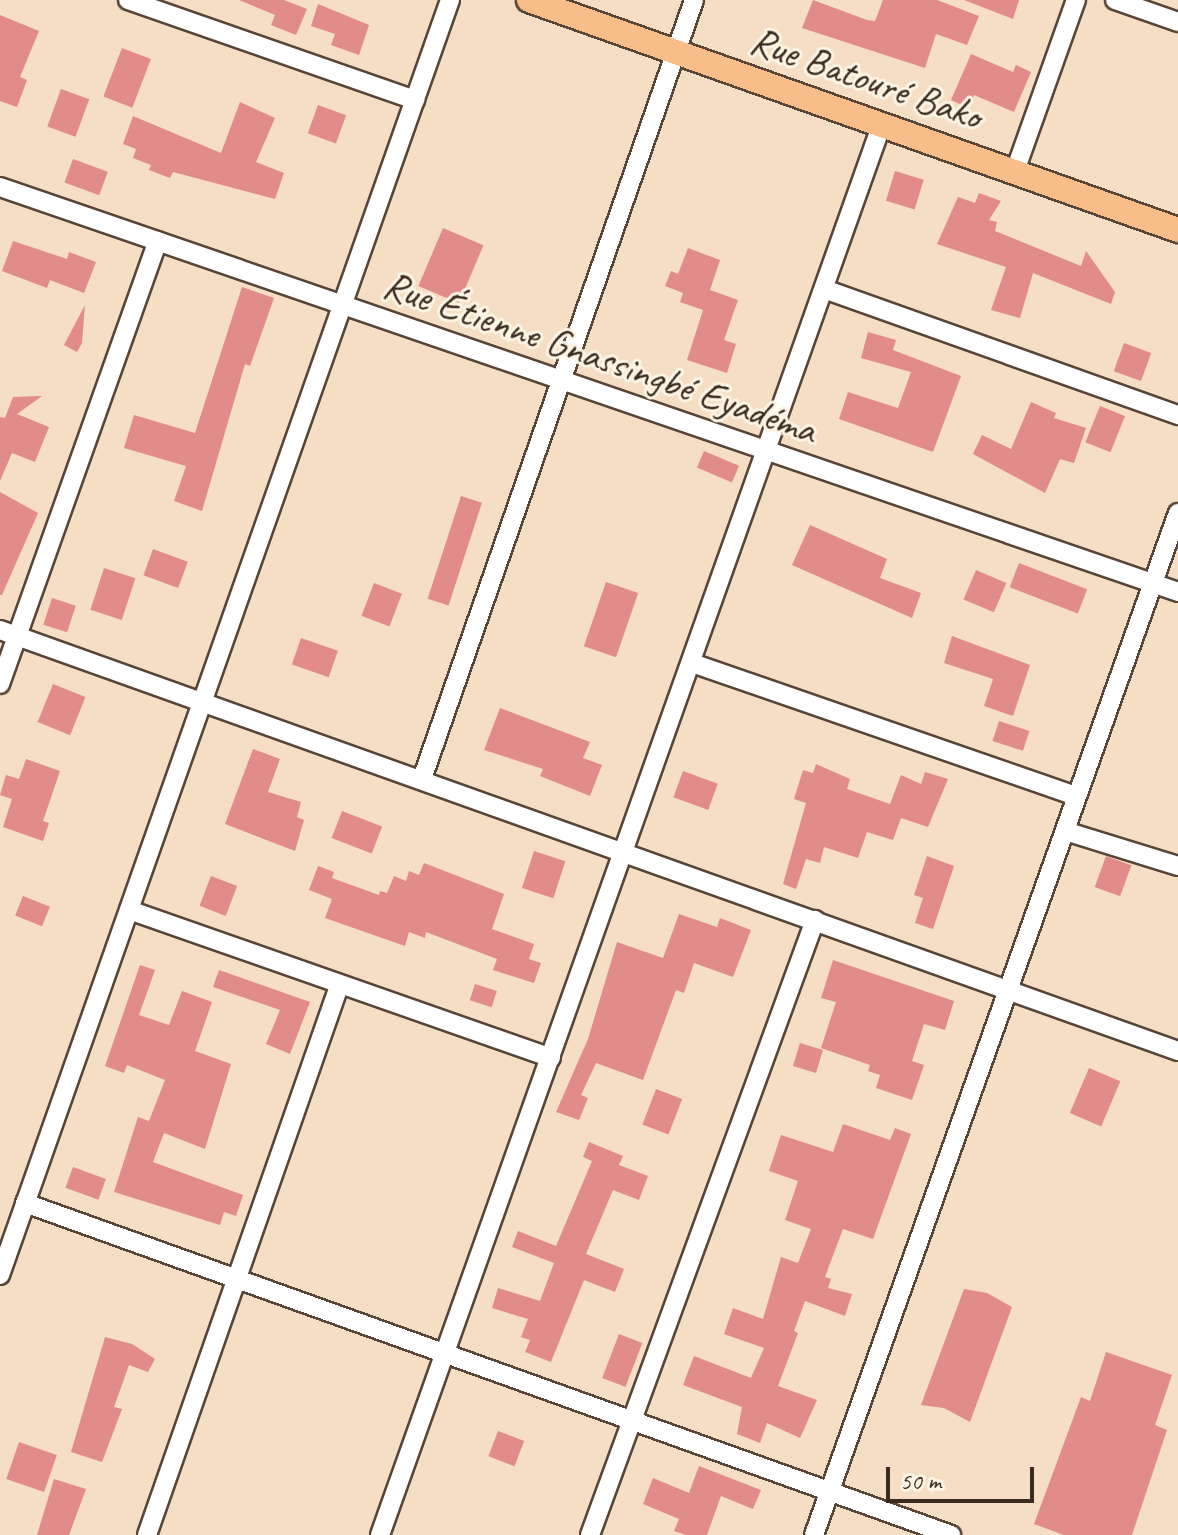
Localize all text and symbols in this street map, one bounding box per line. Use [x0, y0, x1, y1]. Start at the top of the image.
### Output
street label: Rue Batouré Bako [744, 16, 988, 140]
street label: Rue Étienne Gnassingbé Eyadéma [377, 260, 823, 454]
scale bar [890, 1451, 1038, 1501]
text: 50 m [900, 1466, 941, 1496]

